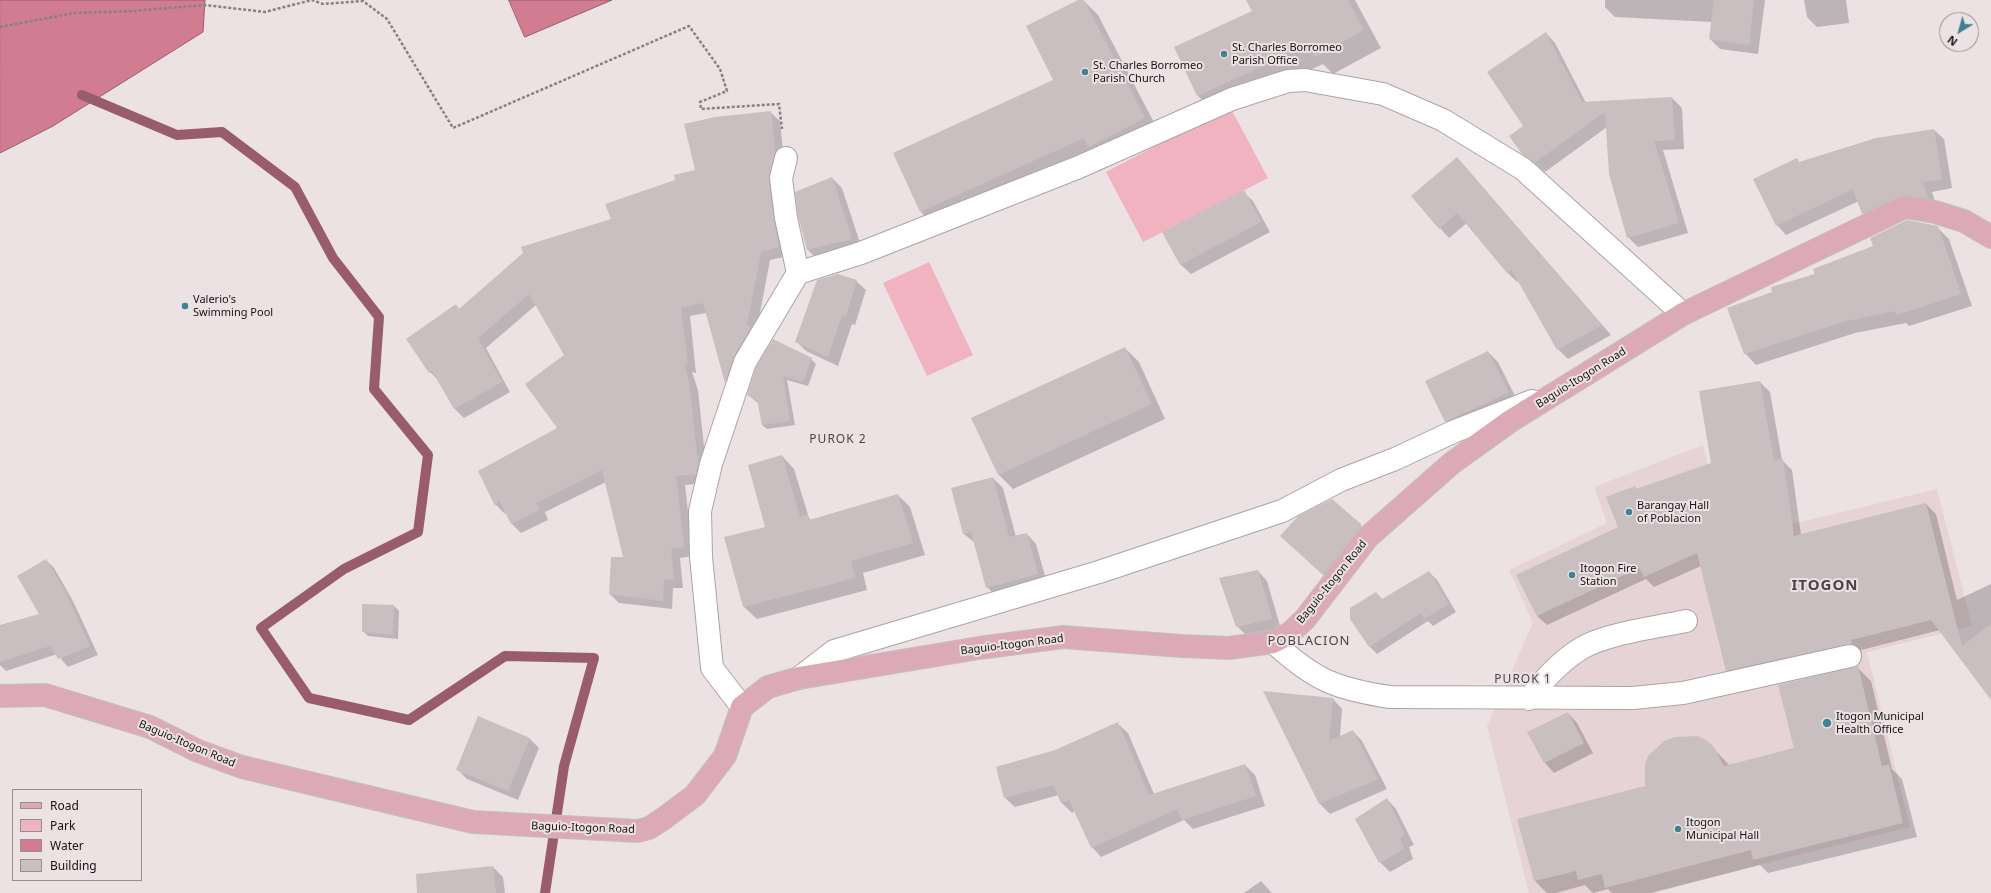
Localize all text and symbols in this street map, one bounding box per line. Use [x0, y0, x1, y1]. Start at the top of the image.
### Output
north arrow [1939, 12, 1979, 52]
text: N [1944, 33, 1960, 50]
place label: St. Charles Borromeo Parish Office [1232, 41, 1342, 67]
marker: St. Charles Borromeo Parish Office [1219, 49, 1229, 59]
place label: St. Charles Borromeo Parish Church [1093, 59, 1203, 85]
marker: St. Charles Borromeo Parish Church [1080, 67, 1090, 77]
place label: Valerio's Swimming Pool [193, 293, 273, 319]
marker: Valerio's Swimming Pool [180, 301, 190, 311]
street label: Baguio-Itogon Road [1533, 345, 1629, 411]
district label: PUROK 2 [809, 433, 867, 447]
place label: Barangay Hall of Poblacion [1637, 499, 1709, 525]
marker: Barangay Hall of Poblacion [1624, 507, 1634, 517]
street label: Baguio-Itogon Road [1294, 538, 1370, 626]
place label: Itogon Fire Station [1580, 562, 1637, 588]
marker: Itogon Fire Station [1567, 570, 1577, 580]
district label: ITOGON [1792, 577, 1858, 595]
street label: Baguio-Itogon Road [960, 632, 1064, 658]
district label: POBLACION [1268, 633, 1350, 649]
district label: PUROK 1 [1494, 673, 1552, 687]
place label: Itogon Municipal Health Office [1836, 710, 1924, 736]
marker: Itogon Municipal Health Office [1821, 717, 1833, 729]
street label: Baguio-Itogon Road [137, 718, 237, 770]
legend [12, 789, 142, 881]
text: Road [50, 797, 79, 814]
place label: Itogon Municipal Hall [1686, 816, 1759, 842]
text: Park [50, 817, 75, 834]
street label: Baguio-Itogon Road [531, 820, 635, 836]
marker: Itogon Municipal Hall [1673, 824, 1683, 834]
text: Water [50, 837, 84, 854]
text: Building [50, 857, 97, 874]

